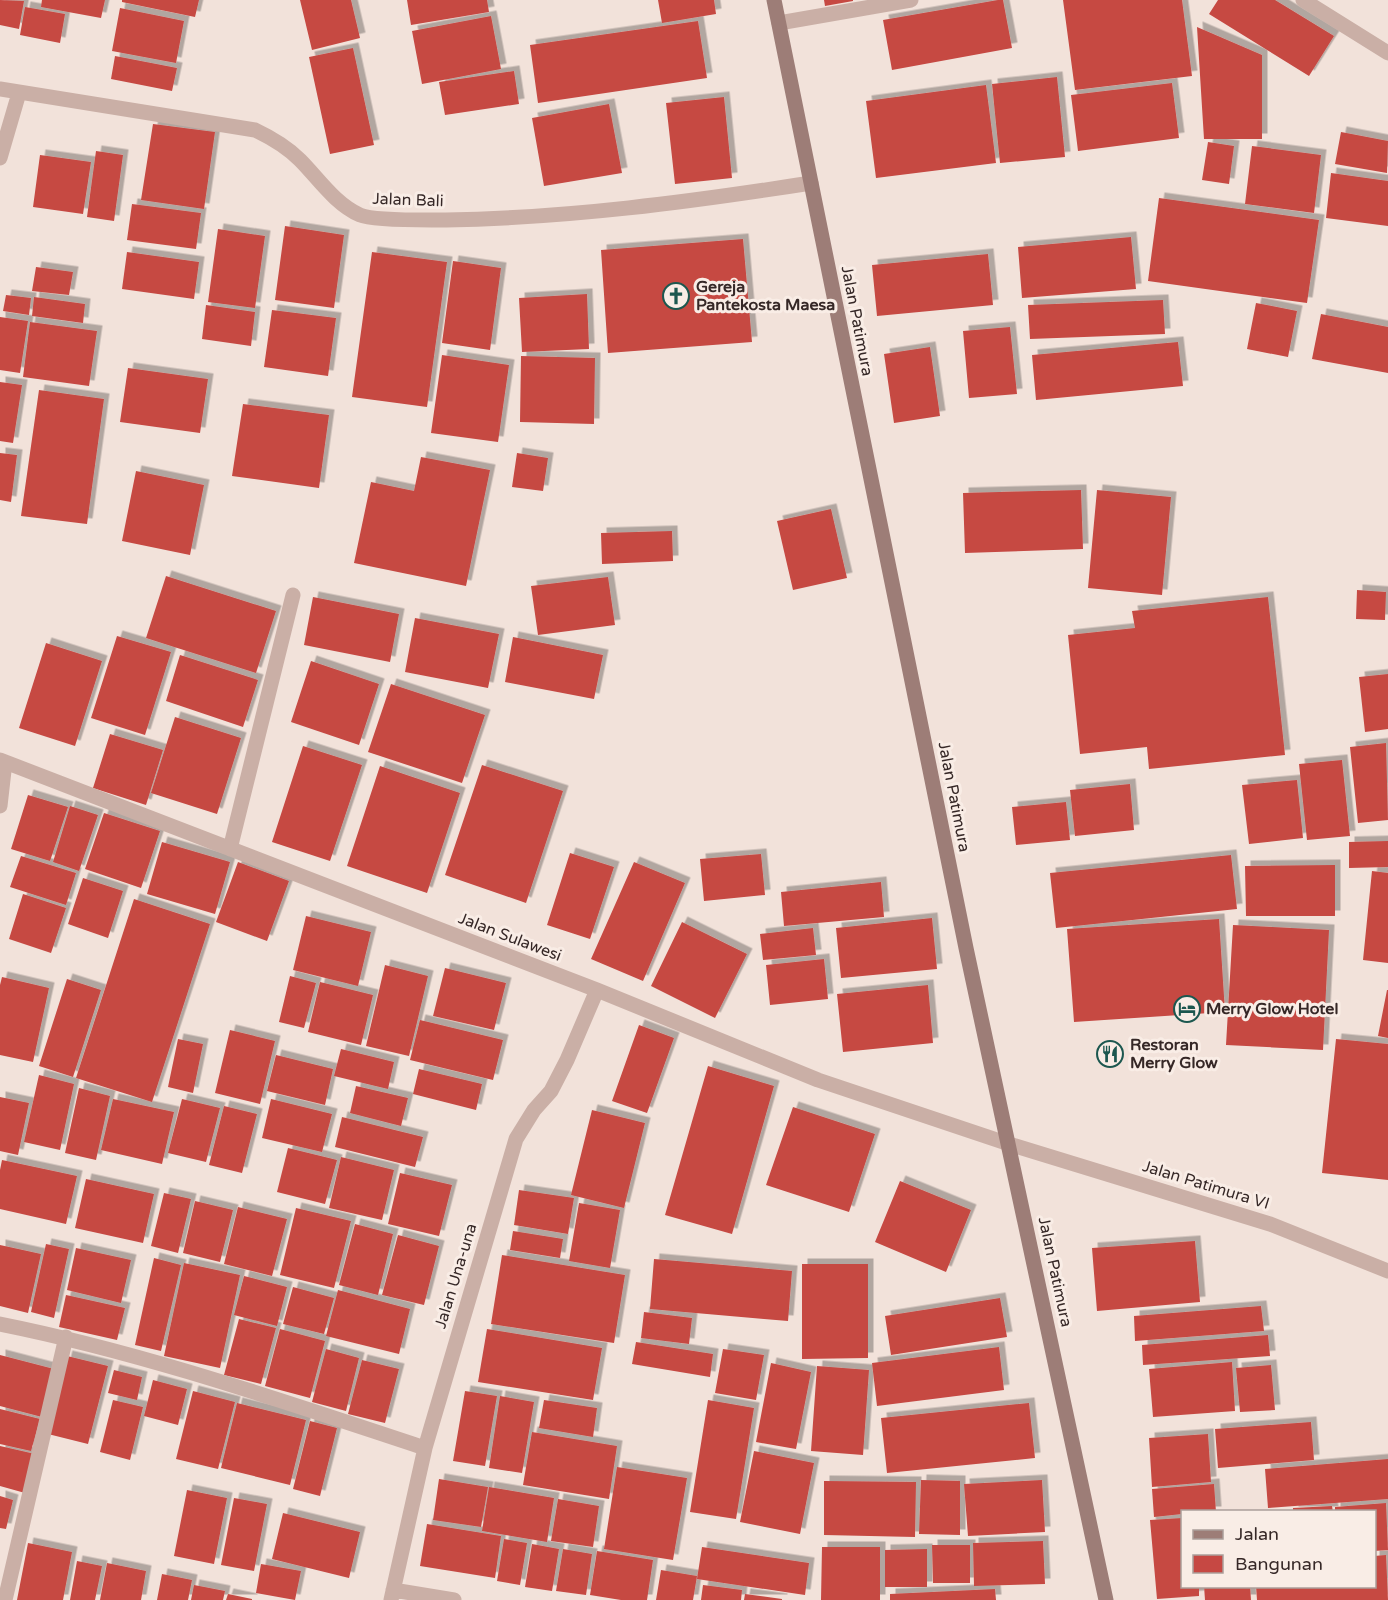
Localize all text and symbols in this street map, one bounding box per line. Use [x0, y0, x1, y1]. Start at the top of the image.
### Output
street label: Jalan Bali [372, 189, 444, 211]
street label: Jalan Patimura [836, 264, 878, 378]
place label: Gereja Pantekosta Maesa [696, 277, 835, 315]
church icon: Gereja Pantekosta Maesa [661, 281, 691, 311]
street label: Jalan Patimura [933, 740, 975, 854]
street label: Jalan Sulawesi [456, 908, 564, 966]
hotel icon: Merry Glow Hotel [1172, 994, 1202, 1024]
place label: Merry Glow Hotel [1206, 999, 1338, 1019]
place label: Restoran Merry Glow [1130, 1035, 1218, 1073]
restaurant icon: Restoran Merry Glow [1095, 1039, 1125, 1069]
street label: Jalan Patimura VI [1140, 1156, 1272, 1214]
street label: Jalan Patimura [1034, 1215, 1076, 1329]
street label: Jalan Una-una [431, 1221, 481, 1331]
legend [1181, 1510, 1376, 1588]
text: Jalan [1235, 1523, 1279, 1545]
text: Bangunan [1235, 1553, 1323, 1575]

